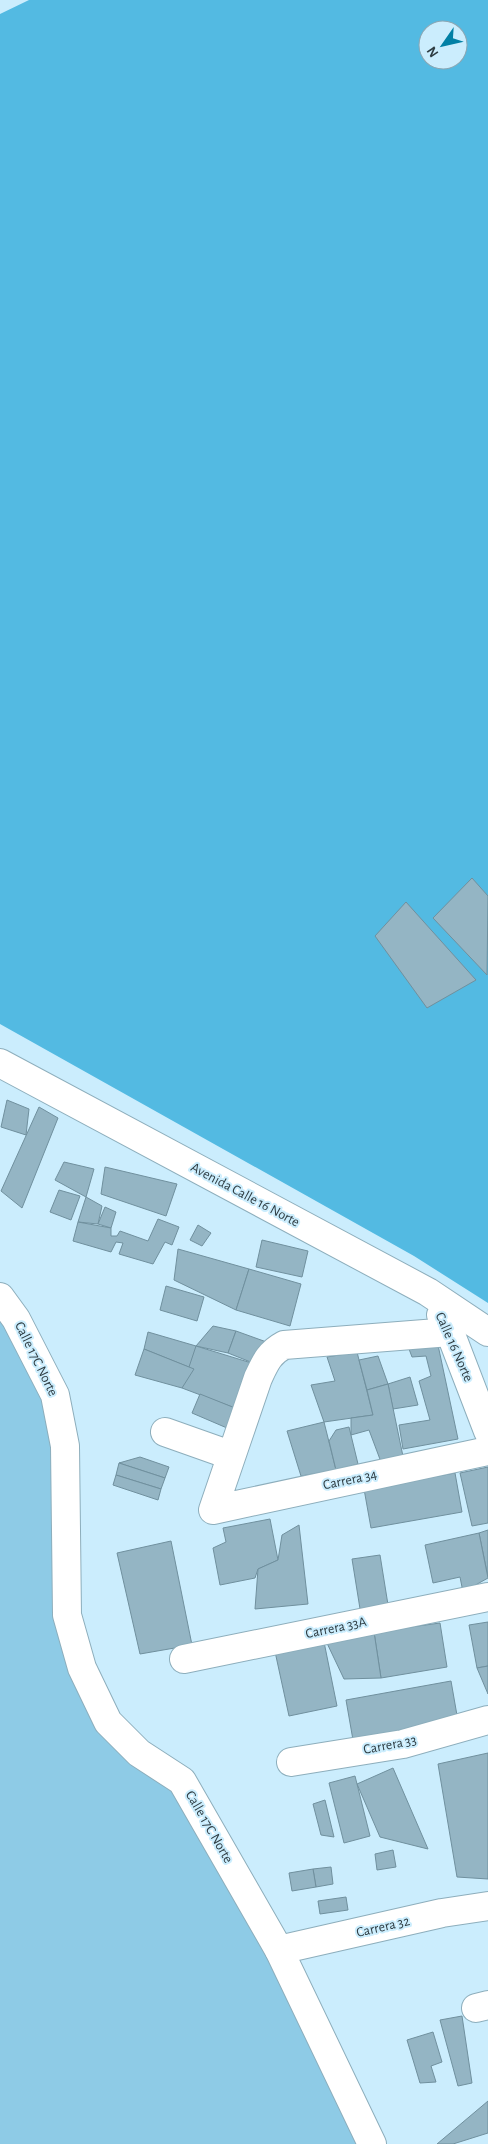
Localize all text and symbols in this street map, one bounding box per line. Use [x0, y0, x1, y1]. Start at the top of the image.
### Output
north arrow [418, 20, 468, 70]
text: N [425, 44, 442, 60]
street label: Avenida Calle 16 Norte [188, 1160, 302, 1230]
street label: Calle 16 Norte [432, 1310, 476, 1384]
street label: Calle 17C Norte [12, 1320, 60, 1398]
street label: Carrera 34 [322, 1467, 378, 1493]
street label: Carrera 33A [304, 1615, 368, 1641]
street label: Carrera 33 [362, 1733, 418, 1757]
street label: Calle 17C Norte [183, 1788, 235, 1866]
street label: Carrera 32 [355, 1914, 411, 1940]

